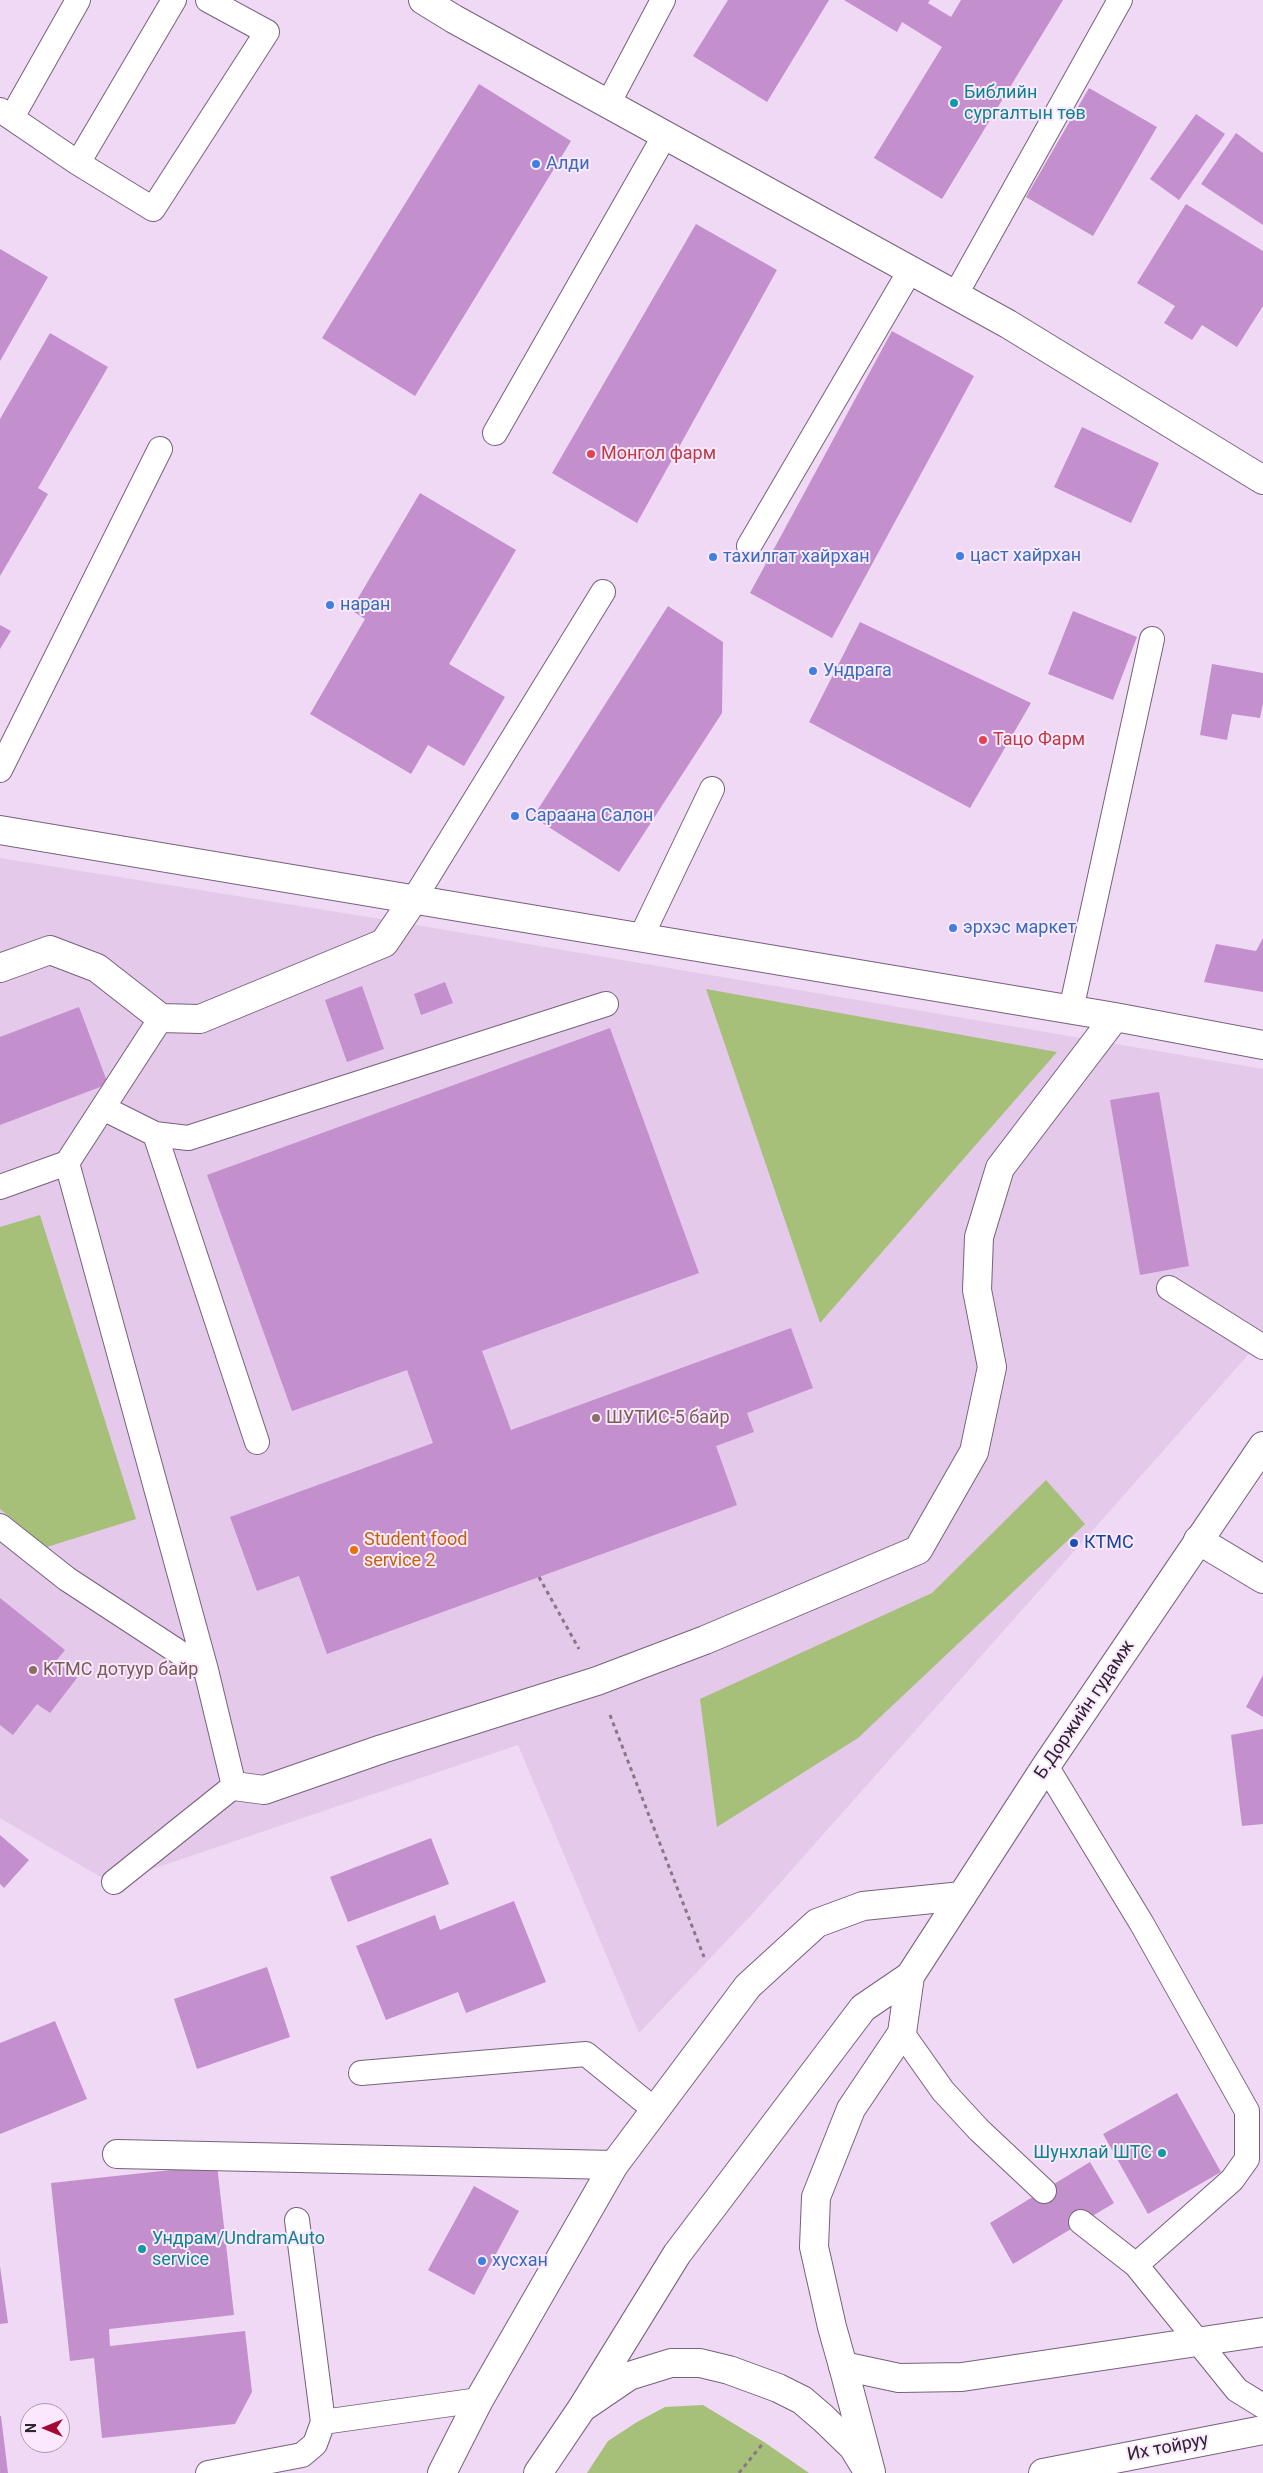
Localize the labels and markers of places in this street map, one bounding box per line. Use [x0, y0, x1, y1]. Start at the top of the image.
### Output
place label: Библийн сургалтын төв [964, 82, 1086, 125]
marker: Библийн сургалтын төв [948, 97, 960, 109]
place label: Алди [546, 153, 590, 175]
marker: Алди [530, 158, 542, 170]
place label: Монгол фарм [601, 443, 716, 465]
marker: Монгол фарм [585, 448, 597, 460]
place label: цаст хайрхан [970, 545, 1081, 567]
place label: тахилгат хайрхан [723, 546, 870, 568]
marker: цаст хайрхан [954, 550, 966, 562]
marker: тахилгат хайрхан [707, 551, 719, 563]
place label: наран [340, 594, 390, 616]
marker: наран [324, 599, 336, 611]
place label: Ундрага [823, 660, 892, 682]
marker: Ундрага [807, 665, 819, 677]
place label: Тацо Фарм [993, 729, 1085, 751]
marker: Тацо Фарм [977, 734, 989, 746]
place label: Сараана Салон [525, 805, 653, 827]
marker: Сараана Салон [509, 810, 521, 822]
place label: эрхэс маркет [963, 917, 1076, 939]
marker: эрхэс маркет [947, 922, 959, 934]
place label: ШУТИС-5 байр [606, 1407, 730, 1429]
marker: ШУТИС-5 байр [590, 1412, 602, 1424]
place label: Student food service 2 [364, 1529, 467, 1572]
place label: КТМС [1084, 1532, 1134, 1554]
marker: КТМС [1068, 1537, 1080, 1549]
marker: Student food service 2 [348, 1544, 360, 1556]
place label: KTMC дотуур байр [43, 1659, 198, 1681]
marker: KTMC дотуур байр [27, 1664, 39, 1676]
place label: Шунхлай ШТС [1033, 2142, 1152, 2164]
marker: Шунхлай ШТС [1156, 2147, 1168, 2159]
place label: Ундрам/UndramAuto service [152, 2228, 325, 2270]
marker: Ундрам/UndramAuto service [136, 2243, 148, 2255]
place label: хусхан [492, 2250, 548, 2272]
marker: хусхан [476, 2255, 488, 2267]

